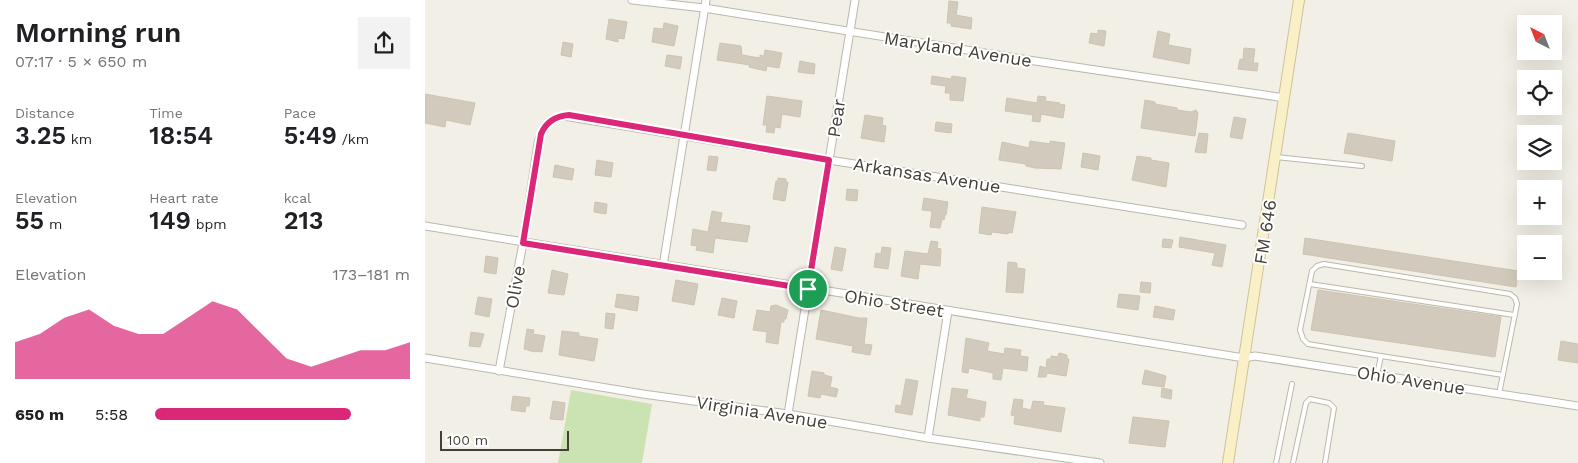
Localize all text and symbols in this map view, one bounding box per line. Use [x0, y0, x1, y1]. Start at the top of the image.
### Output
north arrow [1517, 15, 1563, 60]
map controls [1517, 15, 1562, 280]
text: Morning run [15, 16, 181, 49]
button: share [358, 17, 410, 69]
street label: Maryland Avenue [883, 27, 1033, 71]
text: 07:17 · 5 × 650 m [15, 52, 147, 71]
button: locate [1517, 70, 1562, 115]
street label: Pear [823, 97, 849, 139]
text: Distance [15, 105, 75, 121]
text: Time [149, 105, 183, 121]
text: Pace [284, 105, 316, 121]
text: 3.25 [15, 121, 66, 150]
text: 18:54 [149, 121, 213, 150]
text: 5:49 [284, 121, 337, 150]
button: layers [1517, 125, 1562, 170]
text: km [66, 131, 92, 147]
text: /km [337, 131, 369, 147]
street label: Arkansas Avenue [852, 153, 1002, 197]
button: + [1517, 180, 1562, 225]
text: Elevation [15, 190, 78, 206]
text: Heart rate [149, 190, 219, 206]
text: kcal [284, 190, 311, 206]
street label: FM 646 [1250, 198, 1280, 266]
text: 55 [15, 206, 44, 235]
text: 149 [149, 206, 191, 235]
text: 213 [284, 206, 324, 235]
text: m [44, 216, 62, 232]
text: bpm [191, 216, 227, 232]
button: − [1517, 235, 1562, 280]
street label: Olive [501, 264, 529, 310]
text: Elevation [15, 265, 86, 284]
text: 173–181 m [332, 265, 410, 284]
pin [787, 268, 829, 310]
icon: arrive [794, 275, 822, 303]
street label: Ohio Street [843, 285, 946, 321]
street label: Ohio Avenue [1355, 361, 1467, 399]
street label: Virginia Avenue [695, 391, 829, 433]
text: 650 m [15, 405, 64, 424]
text: 5:58 [95, 405, 128, 424]
scale bar [440, 428, 569, 451]
text: 100 m [447, 432, 488, 448]

